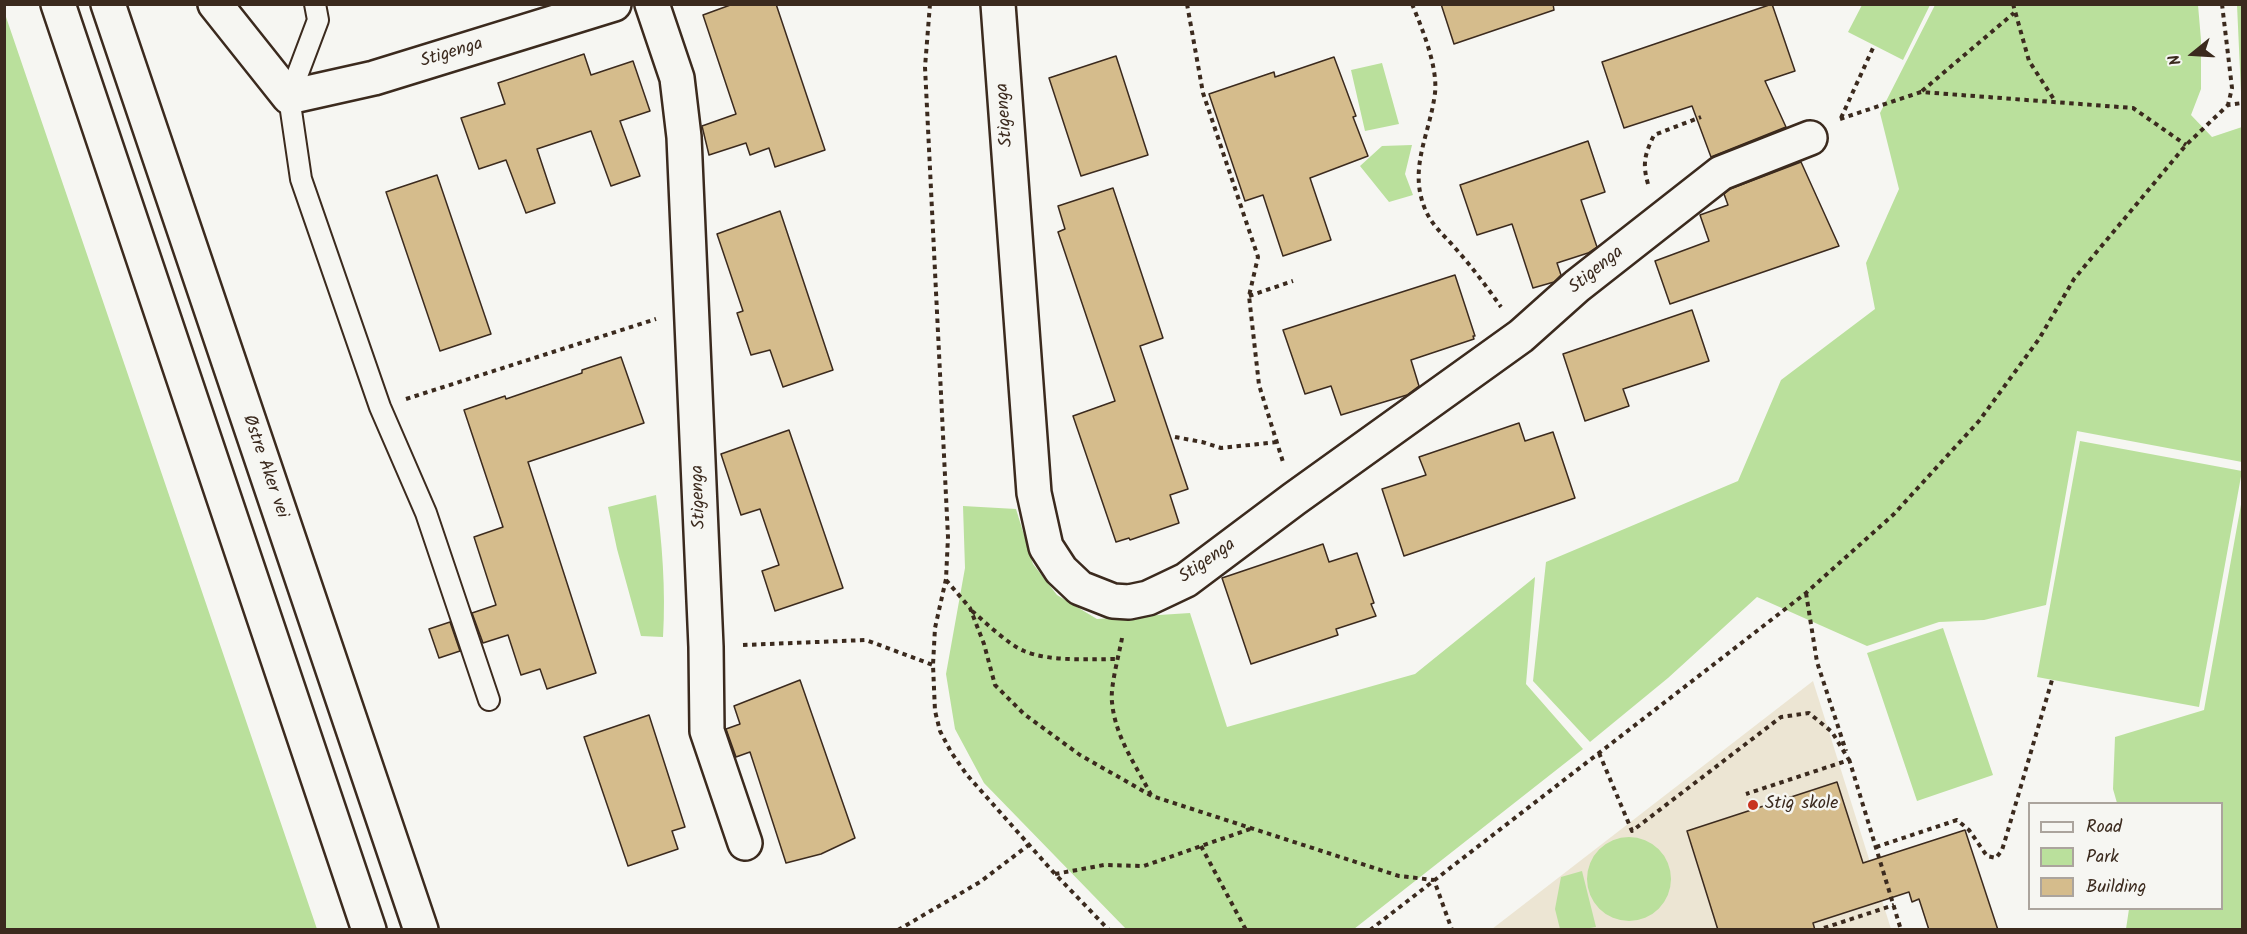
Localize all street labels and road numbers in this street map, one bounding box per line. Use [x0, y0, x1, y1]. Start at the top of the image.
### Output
street label: Stigenga [418, 34, 486, 74]
street label: Stigenga [993, 82, 1019, 148]
street label: Stigenga [1565, 242, 1629, 300]
street label: Østre Aker vei [236, 413, 292, 521]
street label: Stigenga [688, 465, 712, 529]
street label: Stigenga [1176, 535, 1240, 589]

